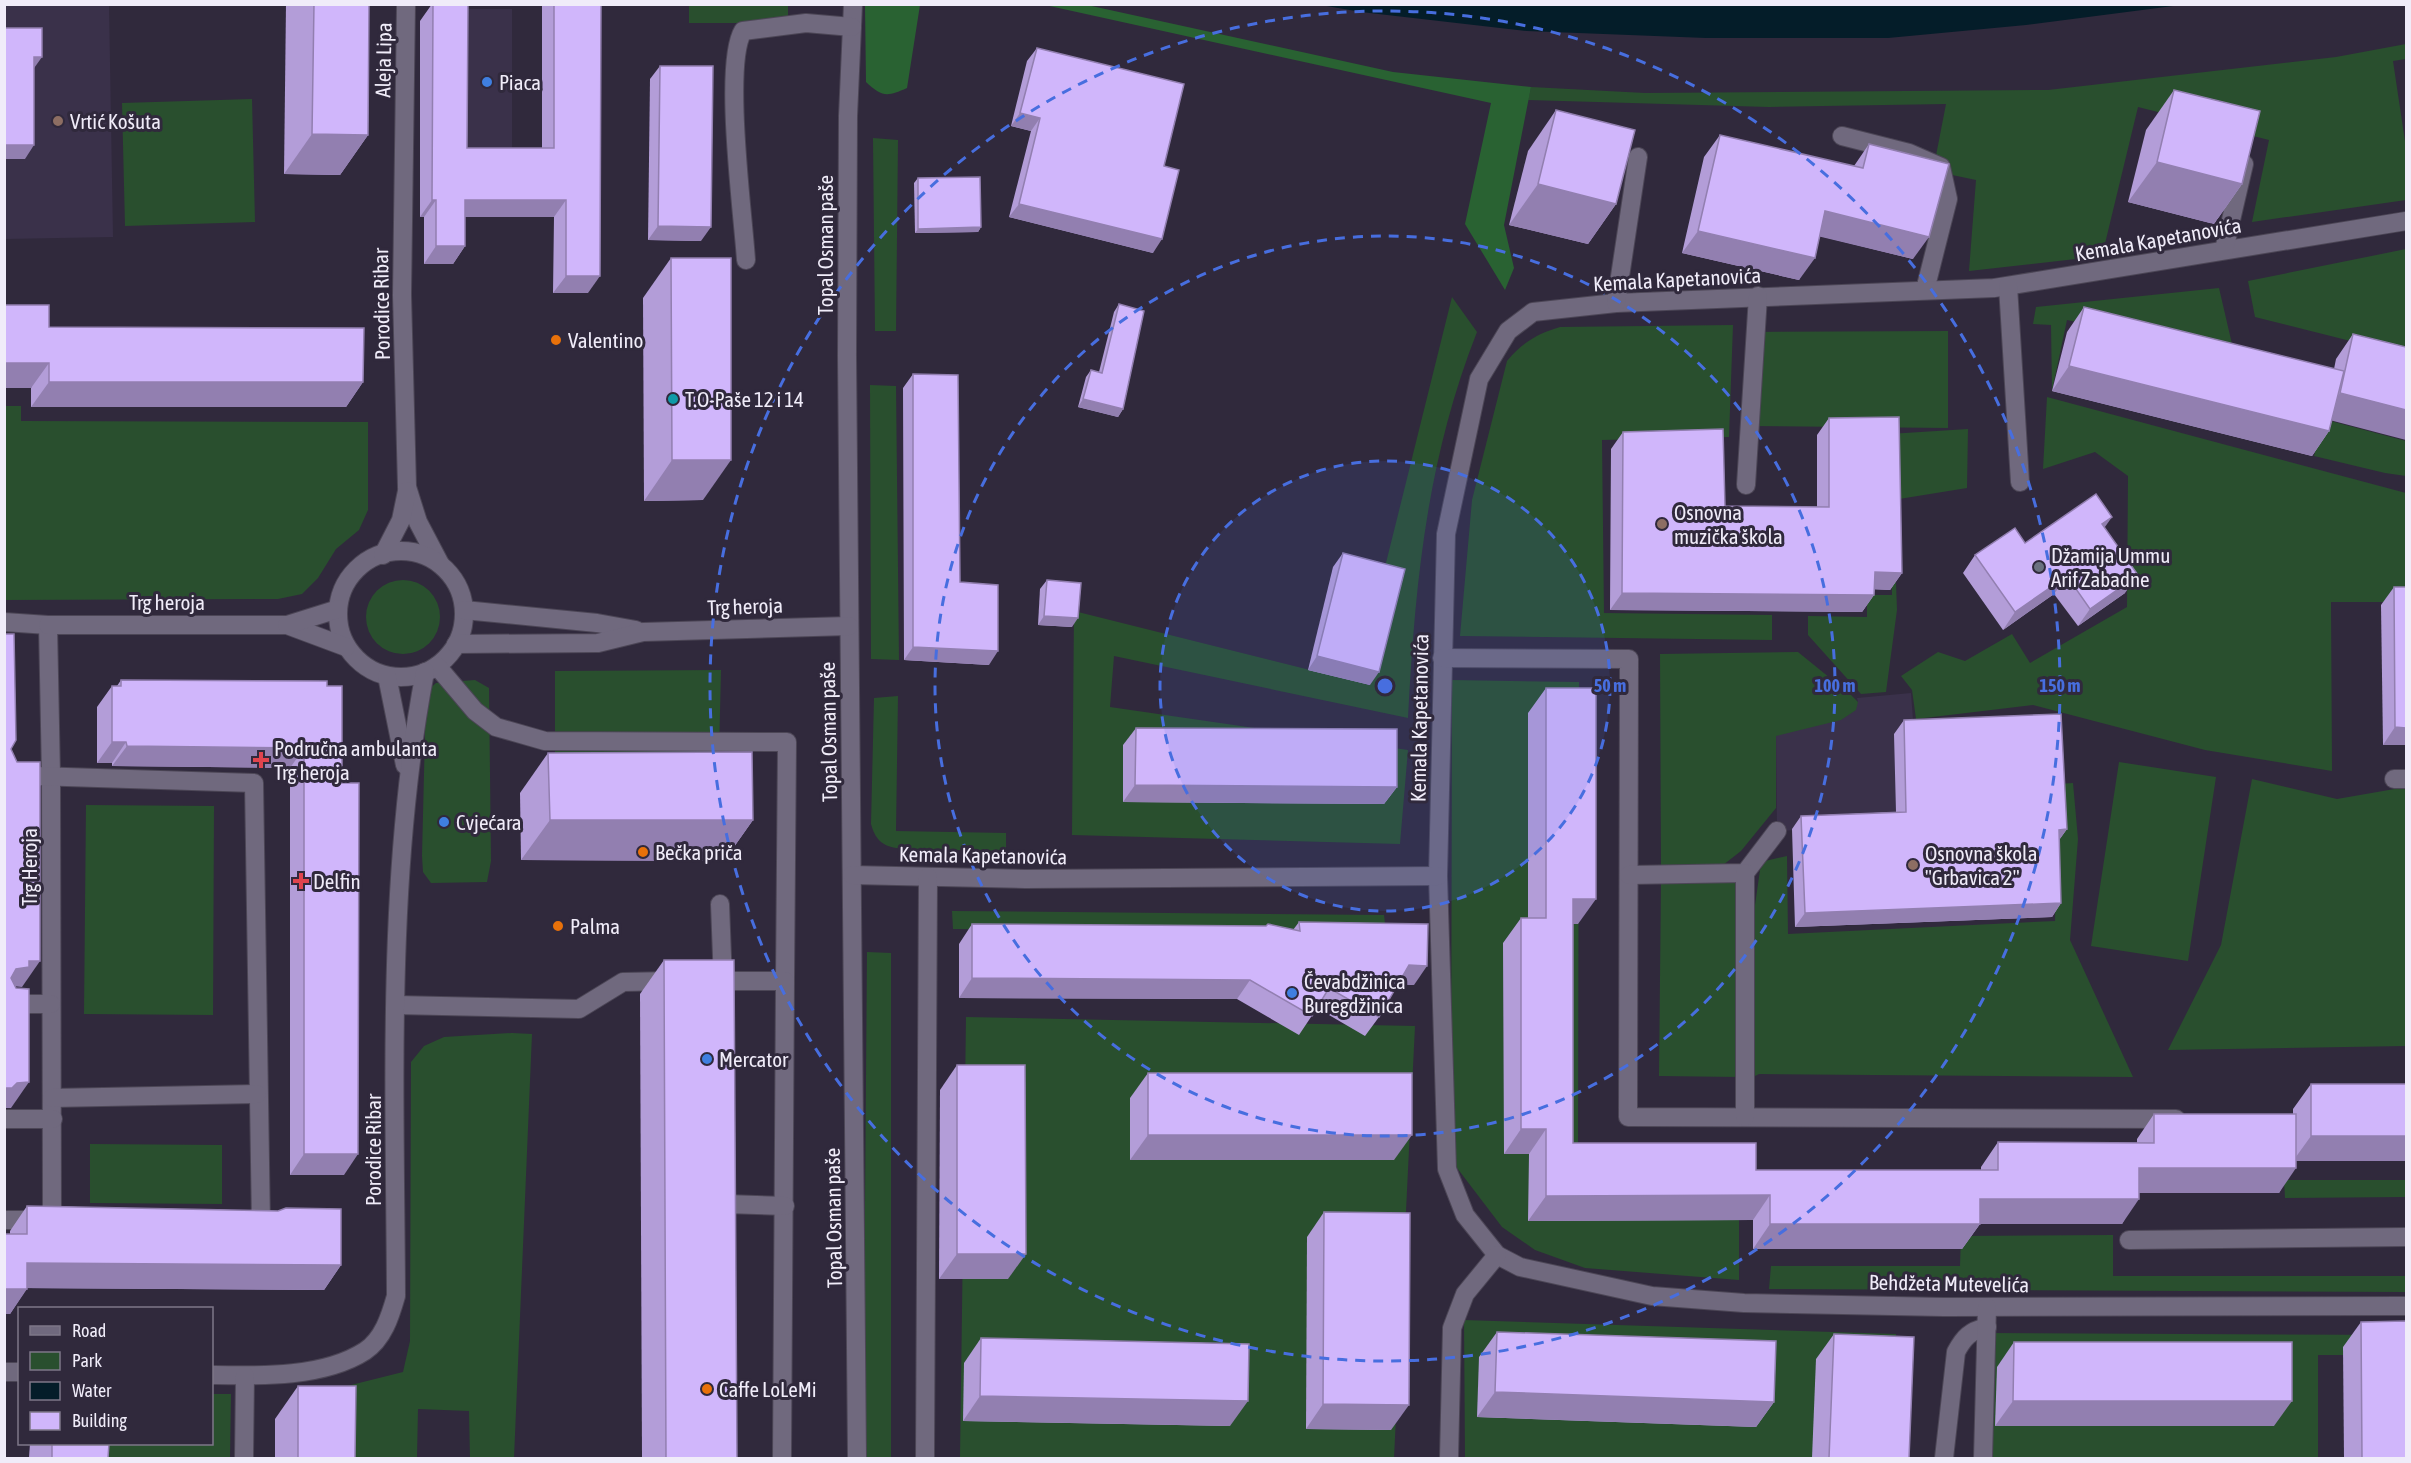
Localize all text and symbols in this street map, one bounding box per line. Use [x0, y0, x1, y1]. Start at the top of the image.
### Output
street label: Aleja Lipa [370, 22, 396, 98]
place label: Piaca [499, 70, 541, 94]
marker: Piaca [480, 75, 494, 89]
place label: Vrtić Košuta [70, 109, 161, 133]
marker: Vrtić Košuta [51, 114, 65, 128]
street label: Topal Osman paše [813, 175, 837, 315]
street label: Kemala Kapetanovića [2073, 213, 2243, 265]
street label: Porodice Ribar [368, 247, 394, 360]
street label: Kemala Kapetanovića [1592, 263, 1762, 295]
place label: Valentino [568, 328, 643, 352]
marker: Valentino [549, 333, 563, 347]
place label: T.O-Paše 12 i 14 [685, 387, 804, 411]
marker: T.O-Paše 12 i 14 [666, 392, 680, 406]
place label: Osnovna muzička škola [1674, 500, 1783, 548]
marker: Osnovna muzička škola [1655, 517, 1669, 531]
place label: Džamija Ummu Arif Zabadne [2051, 543, 2170, 591]
marker: Džamija Ummu Arif Zabadne [2032, 560, 2046, 574]
street label: Trg heroja [129, 590, 205, 614]
street label: Trg heroja [707, 593, 783, 619]
street label: Kemala Kapetanovića [1406, 634, 1432, 802]
street label: Topal Osman paše [815, 662, 841, 802]
text: 50 m [1594, 675, 1626, 696]
text: 100 m [1815, 675, 1855, 696]
text: 150 m [2040, 675, 2080, 696]
centre of rings [1375, 676, 1395, 696]
place label: Područna ambulanta Trg heroja [274, 736, 437, 784]
marker: Područna ambulanta Trg heroja [252, 751, 270, 769]
place label: Cvjećara [456, 810, 521, 834]
marker: Cvjećara [437, 815, 451, 829]
street label: Trg Heroja [17, 828, 41, 906]
place label: Bečka priča [655, 840, 743, 864]
place label: Osnovna škola "Grbavica 2" [1925, 841, 2037, 889]
street label: Kemala Kapetanovića [899, 842, 1067, 868]
marker: Bečka priča [636, 845, 650, 859]
marker: Osnovna škola "Grbavica 2" [1906, 858, 1920, 872]
place label: Delfin [313, 869, 361, 893]
marker: Delfin [294, 874, 308, 888]
place label: Palma [570, 914, 620, 938]
marker: Palma [551, 919, 565, 933]
place label: Čevabdžinica Buregdžinica [1304, 969, 1406, 1017]
marker: Čevabdžinica Buregdžinica [1285, 986, 1299, 1000]
place label: Mercator [719, 1047, 789, 1071]
marker: Mercator [700, 1052, 714, 1066]
street label: Porodice Ribar [361, 1093, 385, 1206]
street label: Topal Osman paše [820, 1148, 846, 1288]
street label: Behdžeta Mutevelića [1869, 1270, 2029, 1296]
legend [18, 1307, 213, 1445]
text: Road [72, 1320, 106, 1341]
text: Park [72, 1350, 102, 1371]
place label: Caffe LoLeMi [719, 1377, 817, 1401]
text: Water [72, 1380, 112, 1401]
marker: Caffe LoLeMi [700, 1382, 714, 1396]
text: Building [72, 1410, 127, 1431]

